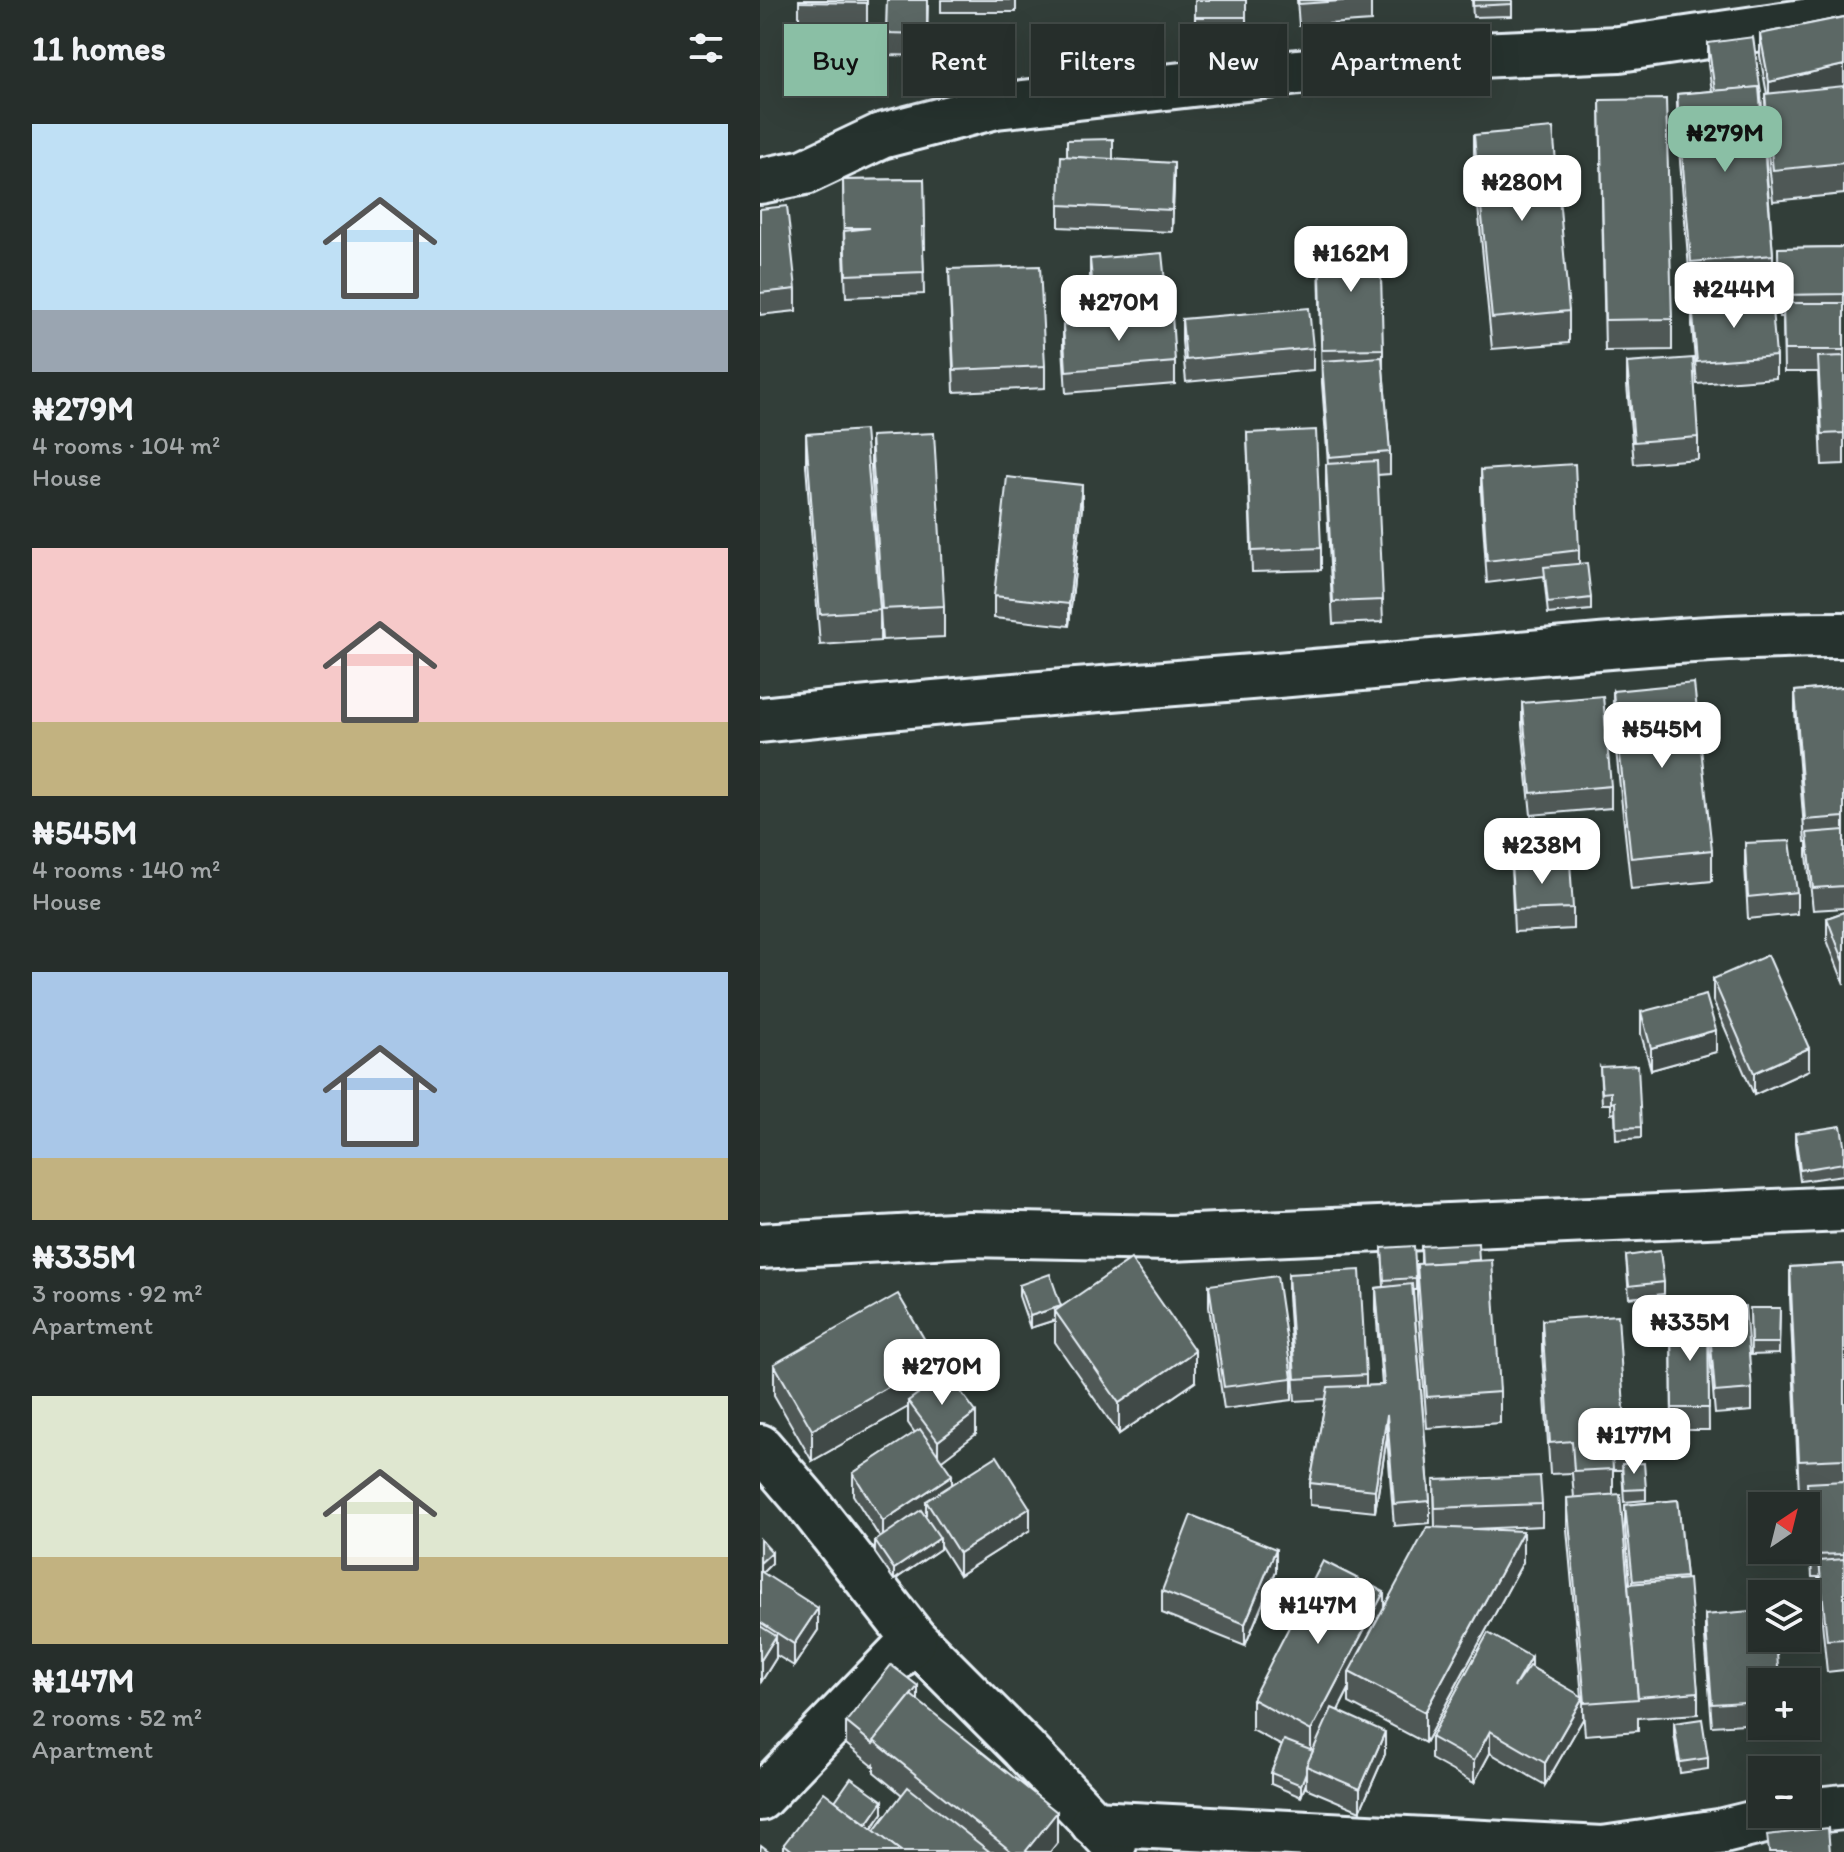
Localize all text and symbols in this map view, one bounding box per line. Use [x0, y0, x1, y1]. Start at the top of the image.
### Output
chip: Buy [784, 24, 887, 96]
chip: Rent [903, 24, 1015, 96]
chip: Filters [1031, 24, 1164, 96]
chip: New [1180, 24, 1287, 96]
chip: Apartment [1303, 24, 1490, 96]
icon: filters [684, 26, 728, 70]
text: 11 homes [32, 28, 166, 69]
pin: ₦279M [1669, 106, 1781, 174]
text: ₦279M [1686, 116, 1764, 148]
pin: ₦280M [1466, 155, 1578, 223]
text: ₦280M [1481, 165, 1563, 197]
icon: home [308, 176, 452, 320]
pin: ₦162M [1295, 226, 1407, 294]
text: ₦162M [1312, 236, 1390, 268]
pin: ₦244M [1678, 262, 1790, 330]
text: ₦244M [1693, 272, 1775, 304]
pin: ₦270M [1063, 275, 1175, 343]
text: ₦270M [1079, 285, 1159, 317]
text: ₦279M [32, 388, 134, 429]
text: 4 rooms · 104 m² [32, 429, 220, 461]
text: House [32, 461, 102, 493]
icon: home [308, 600, 452, 744]
pin: ₦545M [1606, 702, 1718, 770]
text: ₦545M [1622, 712, 1702, 744]
text: ₦545M [32, 812, 138, 853]
pin: ₦238M [1486, 818, 1598, 886]
text: ₦238M [1502, 828, 1582, 860]
text: 4 rooms · 140 m² [32, 853, 220, 885]
text: House [32, 885, 102, 917]
icon: home [308, 1024, 452, 1168]
text: ₦335M [32, 1236, 136, 1277]
text: 3 rooms · 92 m² [32, 1277, 203, 1309]
pin: ₦335M [1634, 1295, 1746, 1363]
text: ₦335M [1650, 1305, 1730, 1337]
text: Apartment [32, 1309, 153, 1341]
pin: ₦270M [886, 1339, 998, 1407]
text: ₦270M [902, 1349, 982, 1381]
pin: ₦177M [1578, 1408, 1690, 1476]
text: ₦177M [1596, 1418, 1672, 1450]
icon: home [308, 1448, 452, 1592]
north arrow [1748, 1492, 1820, 1564]
map controls [1748, 1492, 1820, 1828]
pin: ₦147M [1262, 1578, 1374, 1646]
button: layers [1748, 1580, 1820, 1652]
text: ₦147M [1279, 1588, 1357, 1620]
text: ₦147M [32, 1660, 134, 1701]
button: + [1748, 1668, 1820, 1740]
text: 2 rooms · 52 m² [32, 1701, 202, 1733]
text: Apartment [32, 1733, 153, 1765]
button: − [1748, 1756, 1820, 1828]

